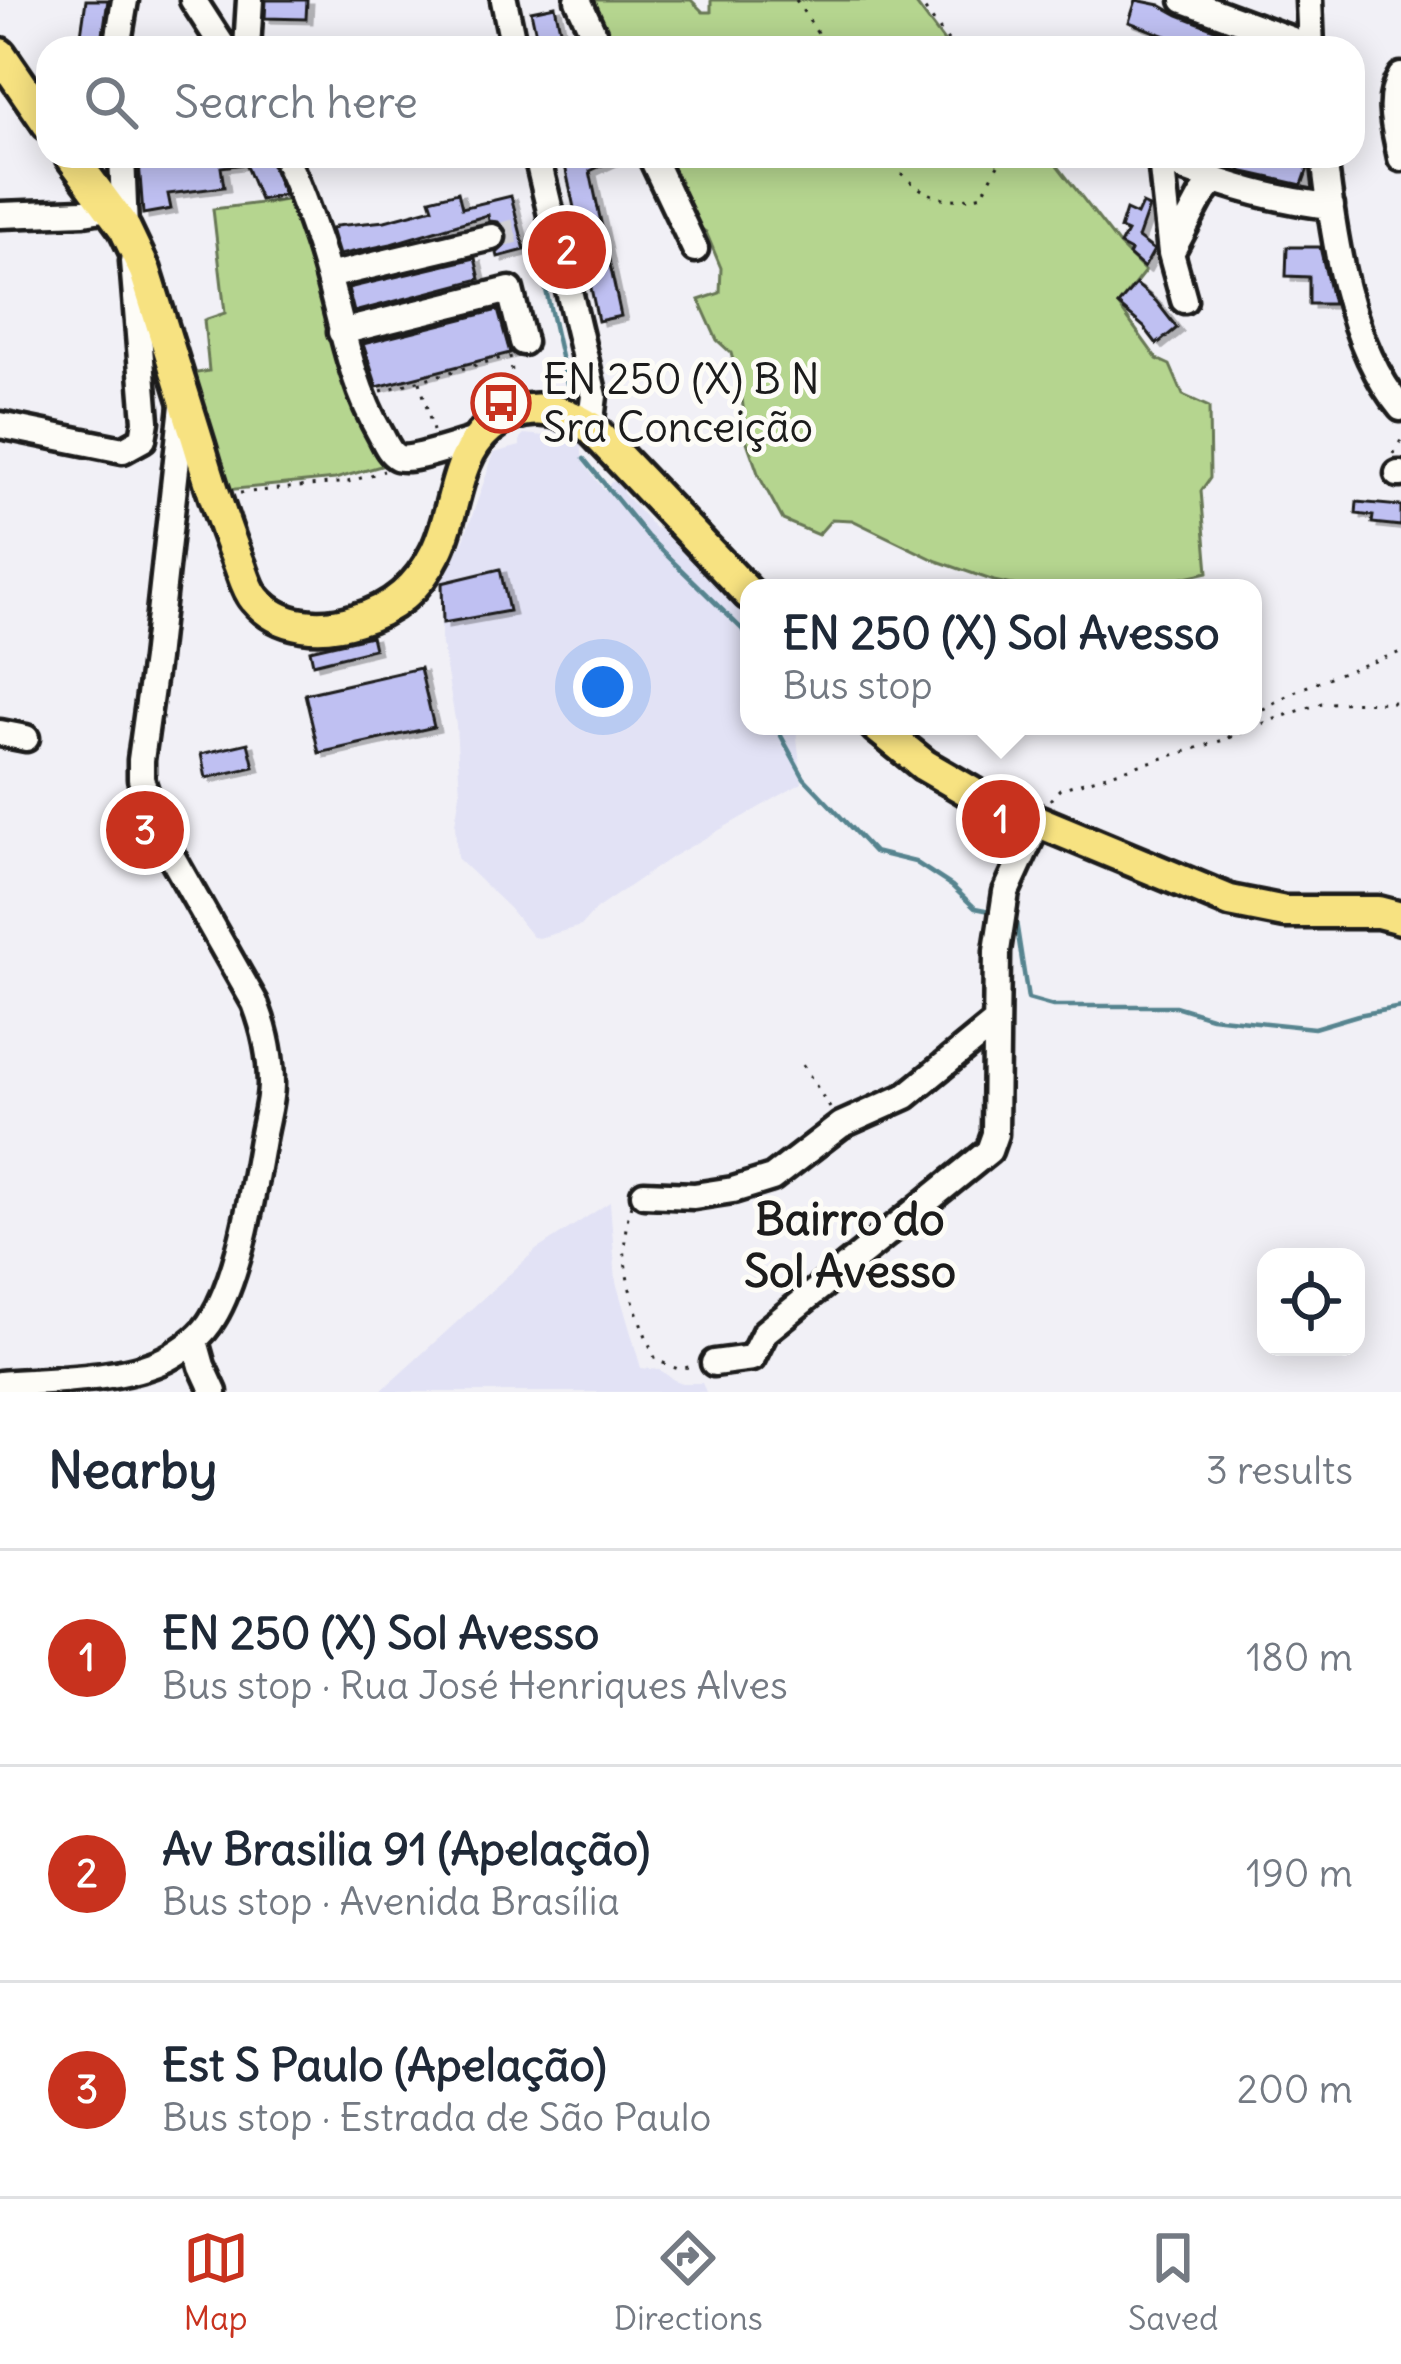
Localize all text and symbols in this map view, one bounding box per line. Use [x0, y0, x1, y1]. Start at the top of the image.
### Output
search box [36, 36, 1365, 168]
icon: search [78, 69, 144, 135]
text: Search here [174, 74, 418, 130]
pin: 2 [528, 205, 606, 295]
place label: EN 250 (X) B N Sra Conceição [543, 353, 820, 453]
bus stop icon: EN 250 (X) B N Sra Conceição [470, 372, 532, 434]
popup [740, 579, 1262, 735]
text: EN 250 (X) Sol Avesso [782, 605, 1220, 661]
your location [573, 657, 633, 717]
text: Bus stop [782, 661, 933, 710]
pin: 1 [962, 774, 1040, 864]
pin: 3 [106, 785, 184, 875]
district label: Bairro do Sol Avesso [744, 1191, 956, 1299]
map controls [1257, 1248, 1365, 1356]
button: locate [1257, 1248, 1365, 1356]
text: Nearby [48, 1438, 217, 1502]
text: 3 results [1206, 1446, 1353, 1495]
text: EN 250 (X) Sol Avesso [162, 1605, 599, 1661]
text: 1 [79, 1633, 95, 1682]
text: 180 m [1246, 1633, 1353, 1682]
text: Bus stop · Rua José Henriques Alves [162, 1661, 788, 1710]
text: Av Brasilia 91 (Apelação) [162, 1821, 650, 1877]
text: 2 [76, 1849, 98, 1898]
text: 190 m [1246, 1849, 1353, 1898]
text: Bus stop · Avenida Brasília [162, 1877, 620, 1926]
text: Est S Paulo (Apelação) [162, 2037, 607, 2093]
text: 3 [76, 2065, 98, 2114]
text: 200 m [1237, 2065, 1353, 2114]
text: Bus stop · Estrada de São Paulo [162, 2093, 712, 2142]
tab: Map [183, 2225, 249, 2339]
tab: Directions [614, 2225, 763, 2339]
tab: Saved [1128, 2225, 1218, 2339]

